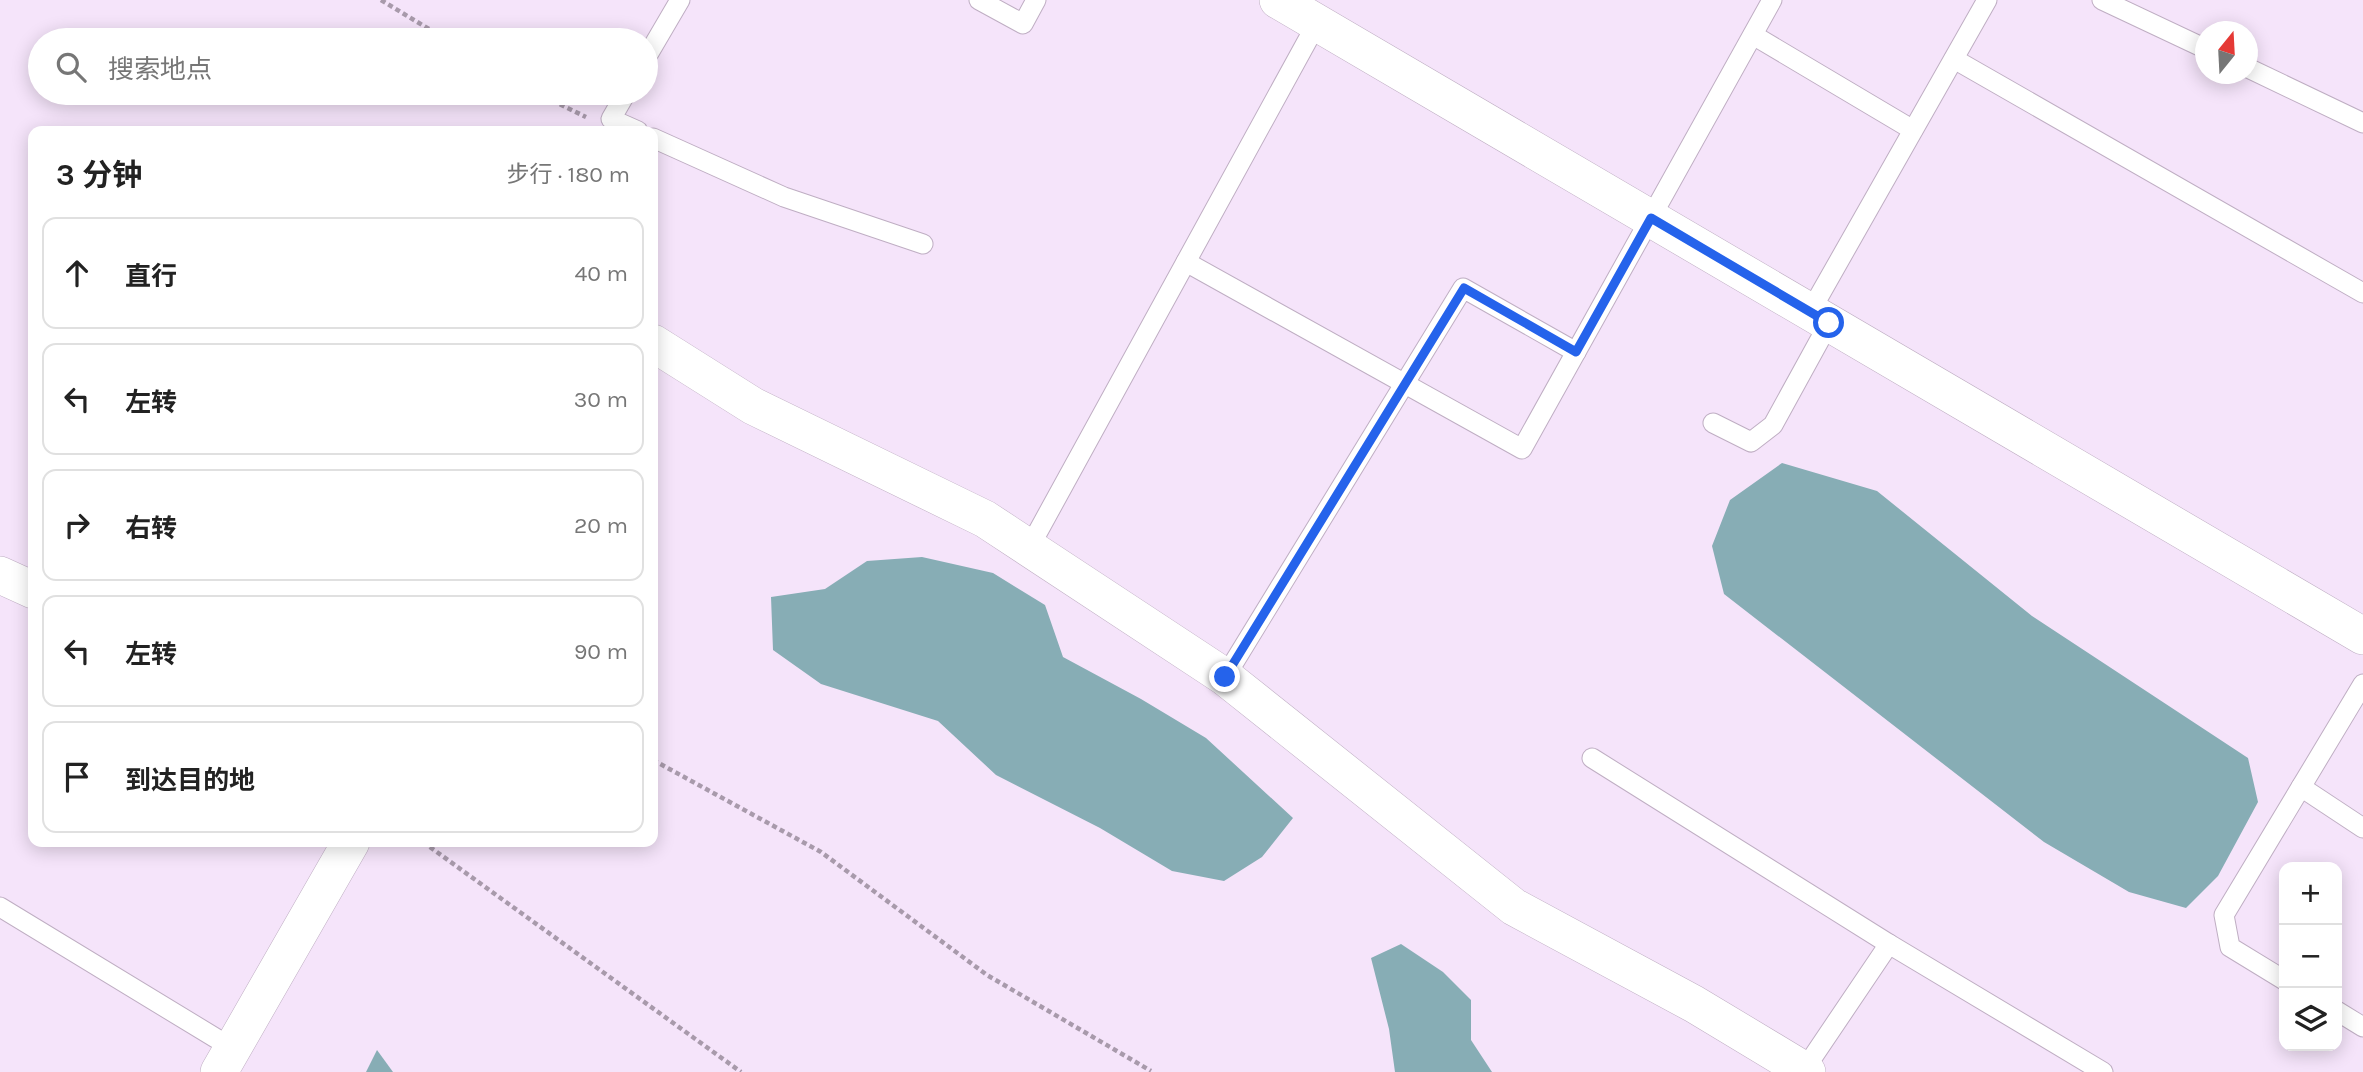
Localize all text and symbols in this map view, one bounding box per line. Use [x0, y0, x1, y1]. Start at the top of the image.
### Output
north arrow [2195, 21, 2258, 84]
search box [28, 28, 658, 105]
icon: search [52, 48, 90, 86]
text: 搜索地点 [108, 54, 212, 85]
text: 3 分钟 [56, 157, 142, 193]
text: 步行 · 180 m [507, 161, 630, 188]
icon: ahead [58, 254, 96, 292]
text: 40 m [575, 260, 628, 287]
text: 直行 [125, 261, 177, 292]
route start [1813, 307, 1844, 338]
icon: left [58, 380, 96, 418]
text: 30 m [574, 386, 628, 413]
text: 左转 [125, 387, 177, 418]
icon: right [58, 506, 96, 544]
text: 20 m [574, 512, 628, 539]
text: 右转 [125, 513, 177, 544]
icon: left [58, 632, 96, 670]
text: 90 m [574, 638, 628, 665]
text: 左转 [125, 639, 177, 670]
route end [1209, 661, 1240, 692]
icon: arrive [58, 758, 96, 796]
text: 到达目的地 [125, 765, 255, 796]
map controls [2279, 862, 2342, 1051]
button: + [2279, 862, 2342, 925]
button: − [2279, 925, 2342, 988]
button: layers [2279, 988, 2342, 1051]

